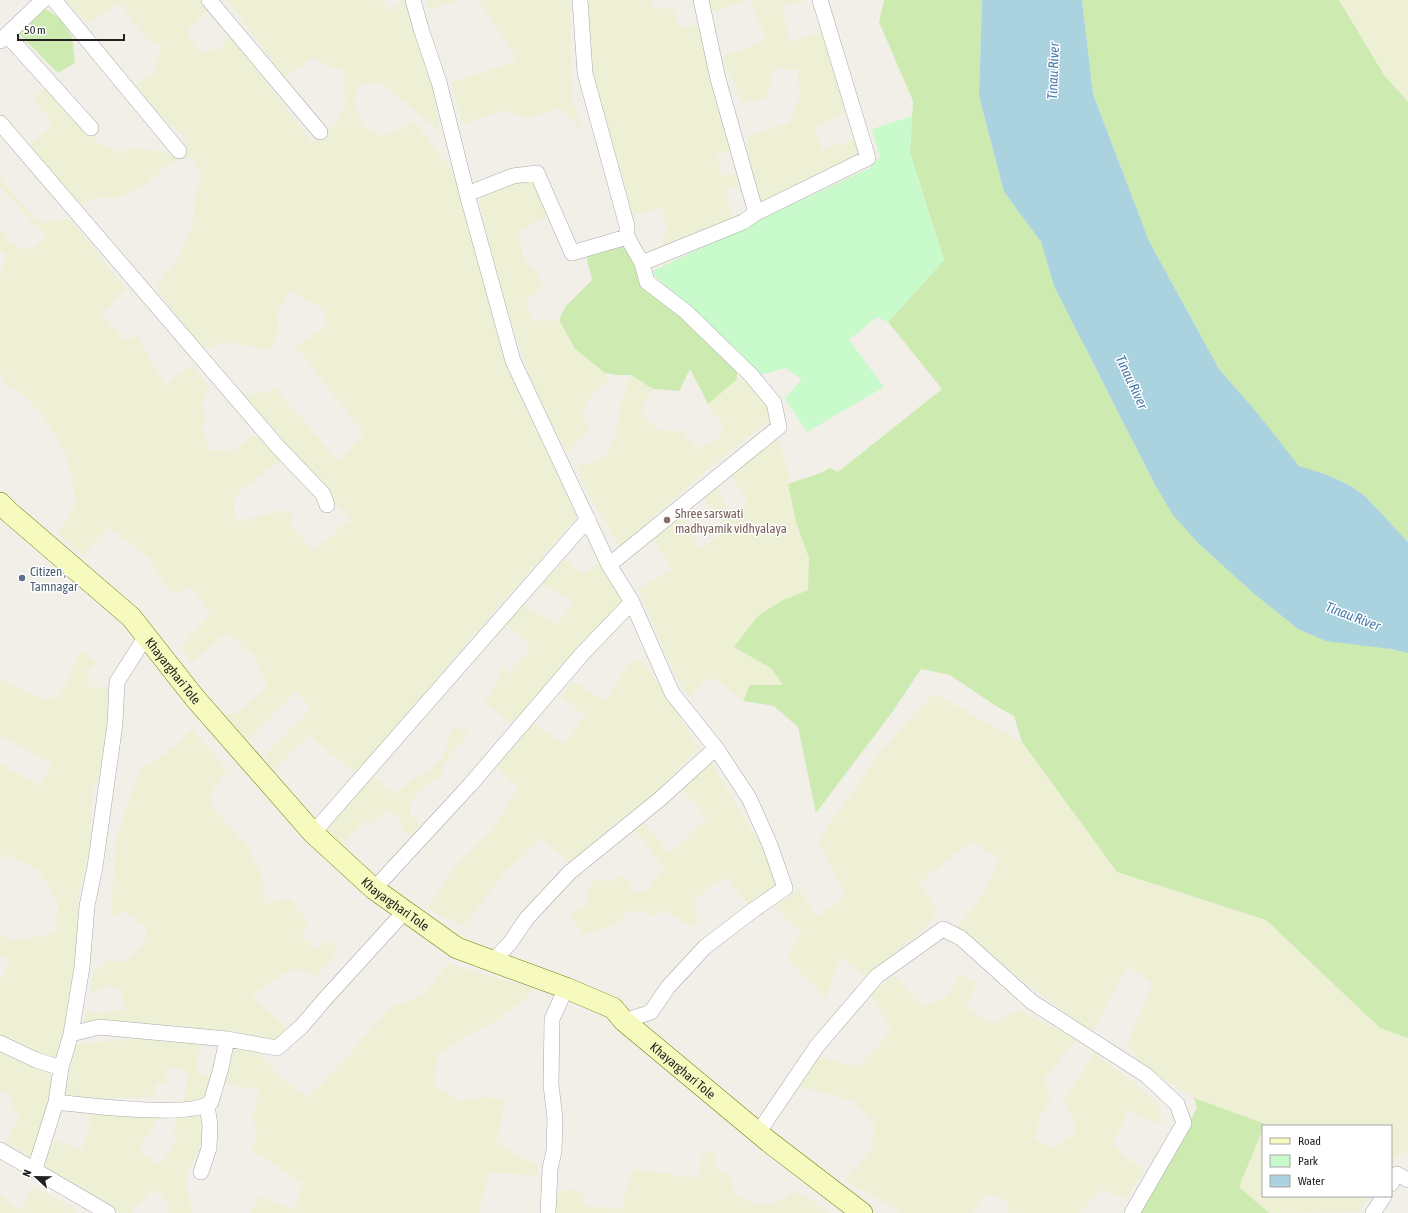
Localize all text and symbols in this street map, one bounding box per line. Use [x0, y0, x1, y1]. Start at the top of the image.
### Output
scale bar [18, 16, 124, 42]
text: 50 m [24, 23, 46, 37]
water label: Tinau River [1044, 41, 1062, 100]
water label: Tinau River [1113, 353, 1152, 412]
place label: Shree sarswati madhyamik vidhyalaya [675, 506, 787, 536]
marker: Shree sarswati madhyamik vidhyalaya [662, 515, 672, 525]
place label: Citizen , Tamnagar [30, 564, 78, 594]
marker: Citizen , Tamnagar [17, 573, 27, 583]
water label: Tinau River [1323, 598, 1383, 634]
street label: Khayarghari Tole [143, 634, 204, 707]
street label: Khayarghari Tole [358, 874, 432, 933]
street label: Khayarghari Tole [647, 1039, 719, 1102]
legend [1262, 1125, 1392, 1197]
text: Road [1298, 1134, 1321, 1148]
text: Park [1298, 1154, 1319, 1168]
north arrow [16, 1157, 56, 1197]
text: N [20, 1168, 34, 1179]
text: Water [1298, 1174, 1325, 1188]

